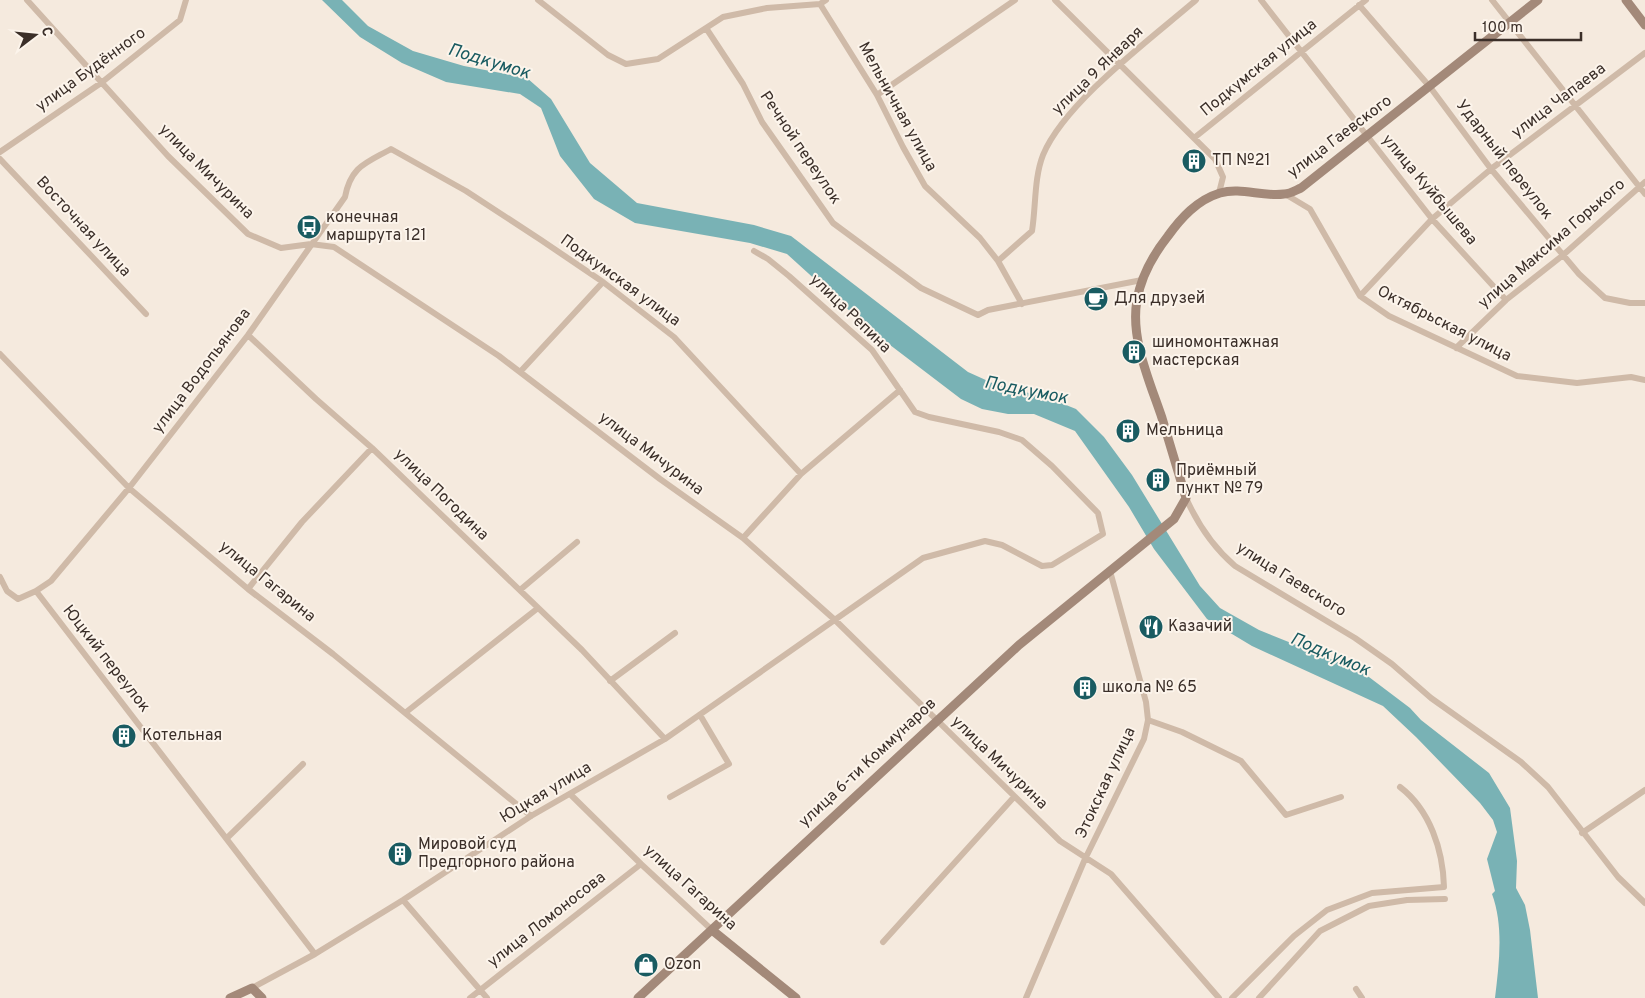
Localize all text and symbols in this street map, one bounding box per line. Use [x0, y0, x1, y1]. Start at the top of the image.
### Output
north arrow [10, 10, 60, 60]
scale bar [1475, 10, 1581, 42]
street label: Подкумская улица [1197, 15, 1321, 121]
text: 100 m [1482, 19, 1523, 38]
street label: улица 9 Января [1048, 22, 1148, 120]
street label: улица Будённого [32, 23, 150, 117]
text: С [37, 25, 55, 39]
water label: Подкумок [445, 39, 534, 86]
street label: Мельничная улица [853, 39, 941, 175]
street label: улица Чапаева [1508, 59, 1610, 143]
street label: Речной переулок [755, 88, 845, 208]
street label: улица Гаевского [1284, 91, 1396, 183]
street label: Ударный переулок [1451, 96, 1557, 224]
street label: улица Мичурина [154, 120, 258, 224]
street label: улица Куйбышева [1377, 131, 1481, 249]
building icon: ТП №21 [1181, 148, 1207, 174]
place label: ТП №21 [1212, 151, 1270, 171]
street label: Восточная улица [31, 173, 135, 281]
street label: улица Максима Горького [1474, 175, 1630, 313]
place label: конечная маршрута 121 [326, 208, 427, 246]
bus stop icon: конечная маршрута 121 [296, 214, 322, 240]
street label: Подкумская улица [556, 231, 684, 331]
street label: улица Репина [805, 270, 895, 358]
street label: Октябрьская улица [1373, 281, 1515, 367]
cafe icon: Для друзей [1083, 286, 1109, 312]
place label: Для друзей [1114, 289, 1205, 309]
street label: улица Водопьянова [148, 304, 256, 438]
place label: шиномонтажная мастерская [1152, 333, 1279, 371]
building icon: шиномонтажная мастерская [1121, 339, 1147, 365]
water label: Подкумок [982, 372, 1071, 411]
street label: улица Мичурина [594, 408, 708, 500]
building icon: Мельница [1115, 418, 1141, 444]
place label: Мельница [1146, 421, 1223, 441]
street label: улица Погодина [390, 445, 492, 545]
place label: Приёмный пункт № 79 [1176, 461, 1263, 499]
building icon: Приёмный пункт № 79 [1145, 467, 1171, 493]
street label: улица Гагарина [215, 537, 319, 627]
street label: улица Гаевского [1232, 538, 1350, 622]
street label: Юцкий переулок [58, 601, 154, 717]
restaurant icon: Казачий [1138, 614, 1164, 640]
place label: Казачий [1168, 617, 1232, 637]
water label: Подкумок [1286, 628, 1374, 682]
building icon: школа № 65 [1072, 675, 1098, 701]
place label: школа № 65 [1102, 678, 1197, 698]
street label: улица 6-ти Коммунаров [795, 694, 941, 832]
street label: улица Мичурина [947, 712, 1051, 814]
building icon: Котельная [111, 723, 137, 749]
street label: Этокская улица [1072, 724, 1140, 842]
place label: Котельная [142, 726, 222, 746]
street label: Юцкая улица [497, 758, 595, 828]
place label: Мировой суд Предгорного района [418, 835, 575, 873]
building icon: Мировой суд Предгорного района [387, 841, 413, 867]
street label: улица Гагарина [639, 841, 741, 935]
street label: улица Ломоносова [484, 868, 610, 972]
shop icon: Ozon [633, 952, 659, 978]
place label: Ozon [664, 955, 701, 975]

